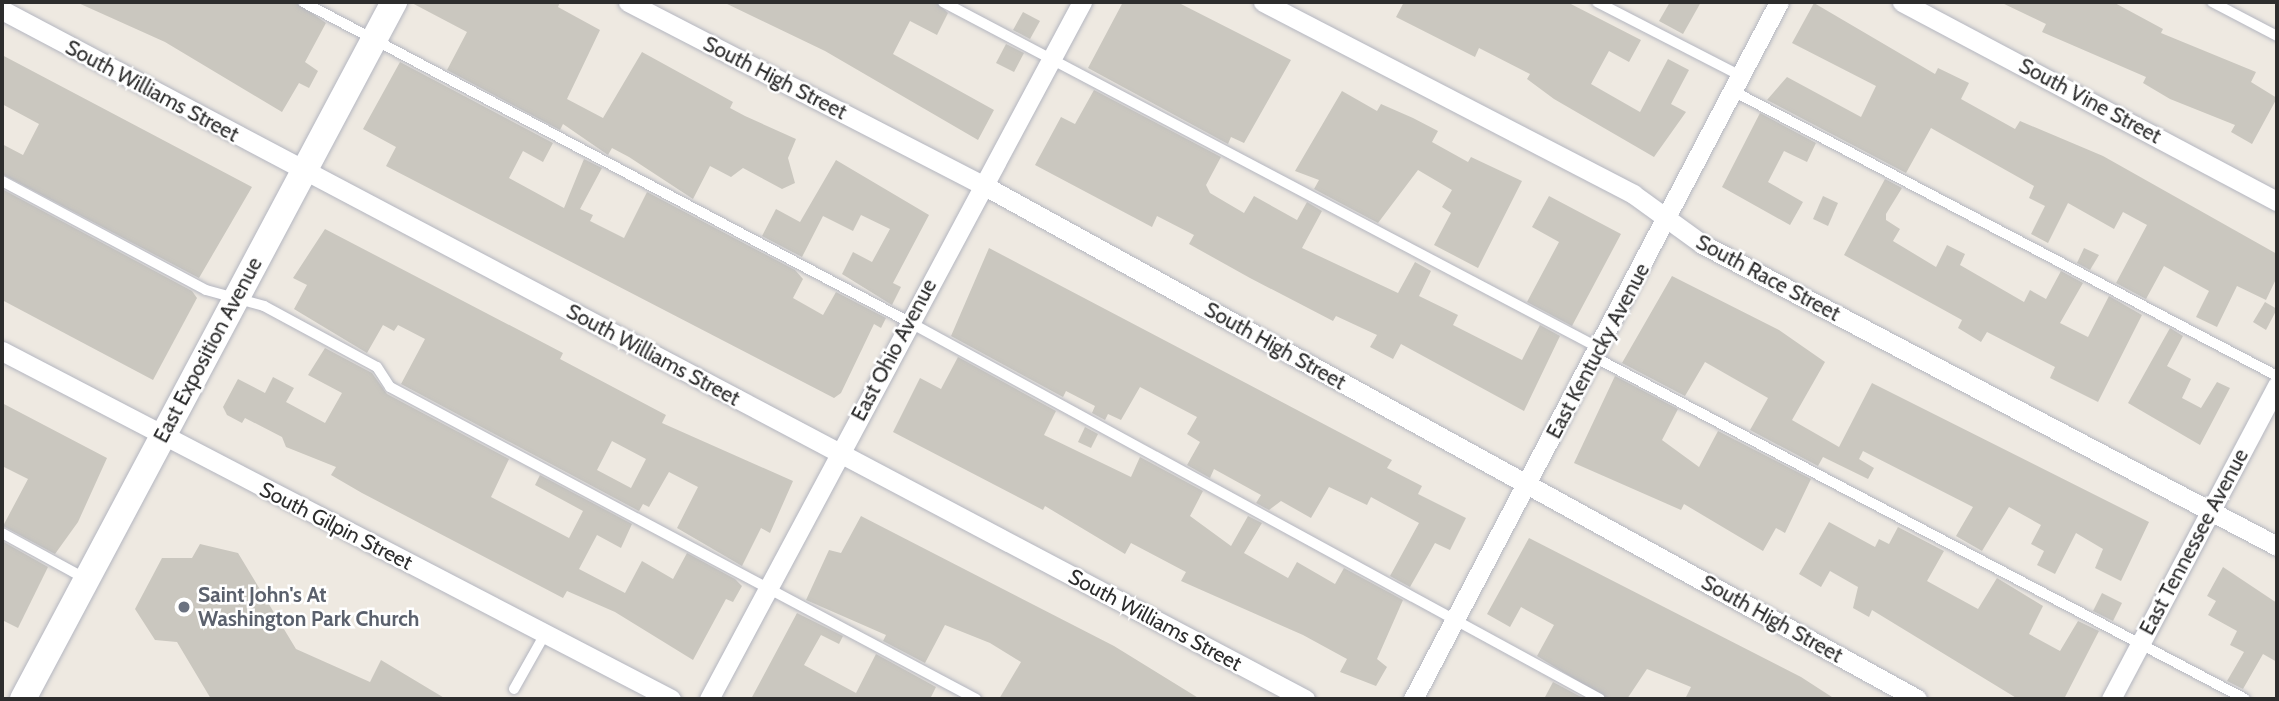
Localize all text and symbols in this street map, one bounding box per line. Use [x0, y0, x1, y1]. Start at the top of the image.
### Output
street label: South High Street [699, 31, 851, 125]
street label: South Williams Street [61, 35, 243, 147]
street label: South Vine Street [2015, 53, 2165, 149]
street label: South Race Street [1692, 229, 1844, 327]
street label: East Exposition Avenue [148, 253, 268, 447]
street label: East Kentucky Avenue [1541, 259, 1655, 443]
street label: East Ohio Avenue [846, 275, 942, 425]
street label: South High Street [1200, 297, 1350, 395]
street label: South Williams Street [562, 299, 744, 411]
street label: East Tennessee Avenue [2134, 445, 2254, 639]
street label: South Gilpin Street [255, 477, 417, 575]
street label: South Williams Street [1064, 564, 1246, 676]
street label: South High Street [1697, 570, 1847, 668]
place label: Saint John's At Washington Park Church [198, 582, 419, 632]
marker: Saint John's At Washington Park Church [176, 599, 192, 615]

